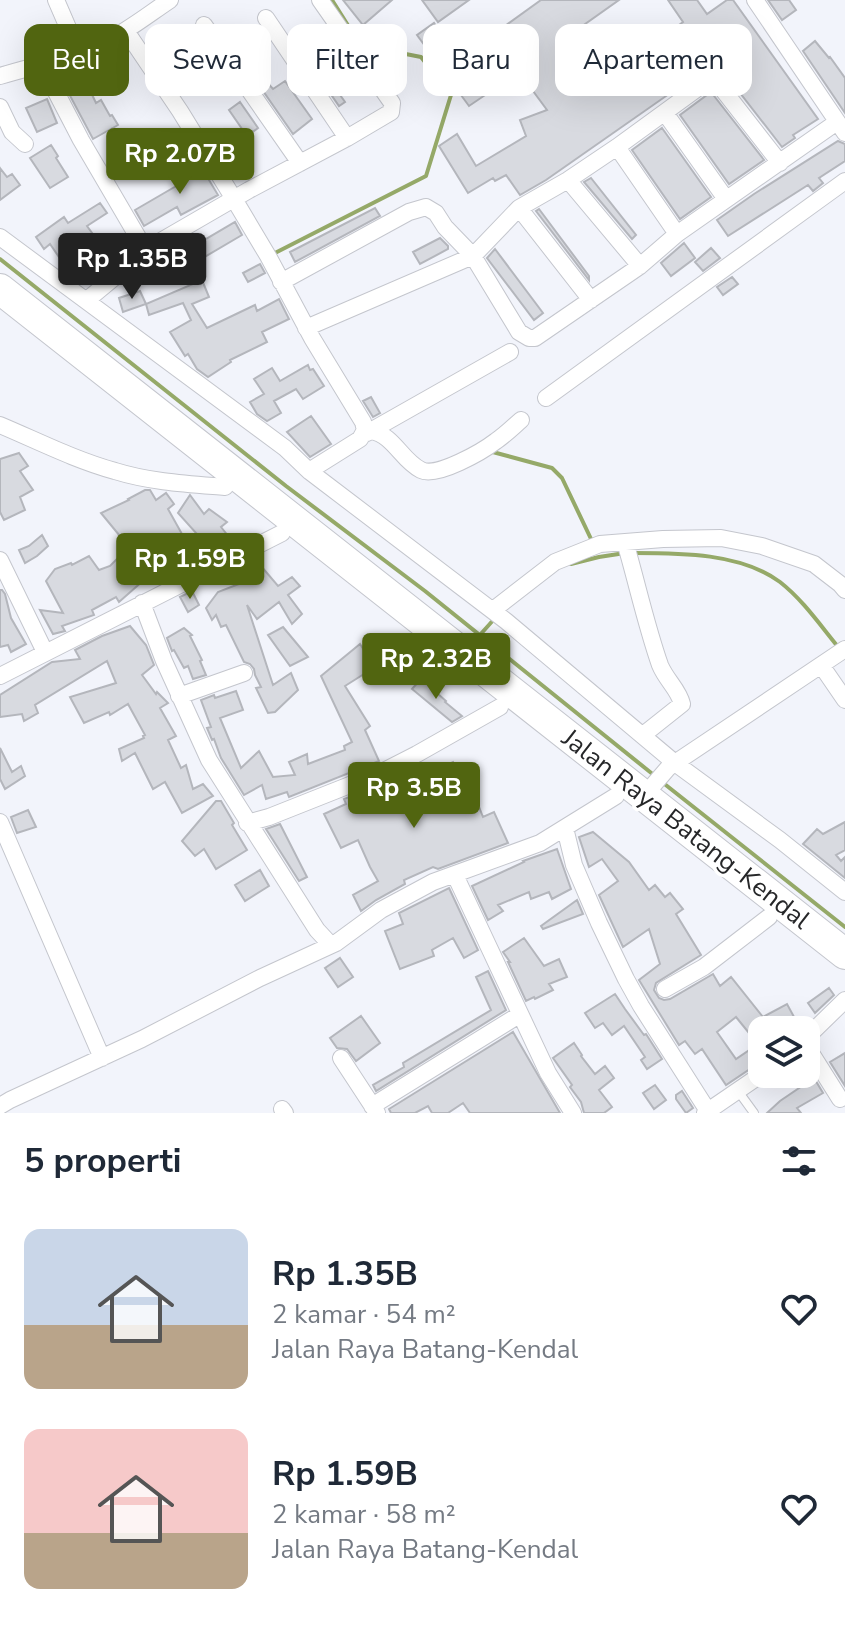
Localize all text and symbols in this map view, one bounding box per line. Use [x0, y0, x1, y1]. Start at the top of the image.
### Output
chip: Beli [24, 24, 129, 96]
chip: Sewa [145, 24, 271, 96]
chip: Filter [287, 24, 407, 96]
chip: Baru [423, 24, 539, 96]
chip: Apartemen [555, 24, 752, 96]
pin: Rp 2.07B [97, 128, 263, 196]
text: Rp 2.07B [124, 136, 236, 171]
pin: Rp 1.35B [49, 233, 215, 301]
text: Rp 1.35B [76, 241, 188, 276]
pin: Rp 1.59B [107, 533, 273, 601]
text: Rp 1.59B [134, 541, 246, 576]
pin: Rp 2.32B [353, 633, 519, 701]
text: Rp 2.32B [380, 641, 492, 676]
street label: Jalan Raya Batang-Kendal [554, 720, 818, 937]
pin: Rp 3.5B [340, 762, 488, 830]
text: Rp 3.5B [366, 770, 462, 805]
map controls [748, 1016, 820, 1088]
button: layers [748, 1016, 820, 1088]
text: 5 properti [24, 1138, 181, 1184]
icon: filters [777, 1139, 821, 1183]
text: Rp 1.35B [272, 1251, 418, 1297]
icon: home [88, 1261, 184, 1357]
icon: heart [777, 1287, 821, 1331]
text: 2 kamar · 54 m² [272, 1297, 456, 1332]
text: Jalan Raya Batang-Kendal [272, 1332, 578, 1367]
text: Rp 1.59B [272, 1451, 418, 1497]
icon: home [88, 1461, 184, 1557]
icon: heart [777, 1487, 821, 1531]
text: 2 kamar · 58 m² [272, 1497, 456, 1532]
text: Jalan Raya Batang-Kendal [272, 1532, 578, 1567]

